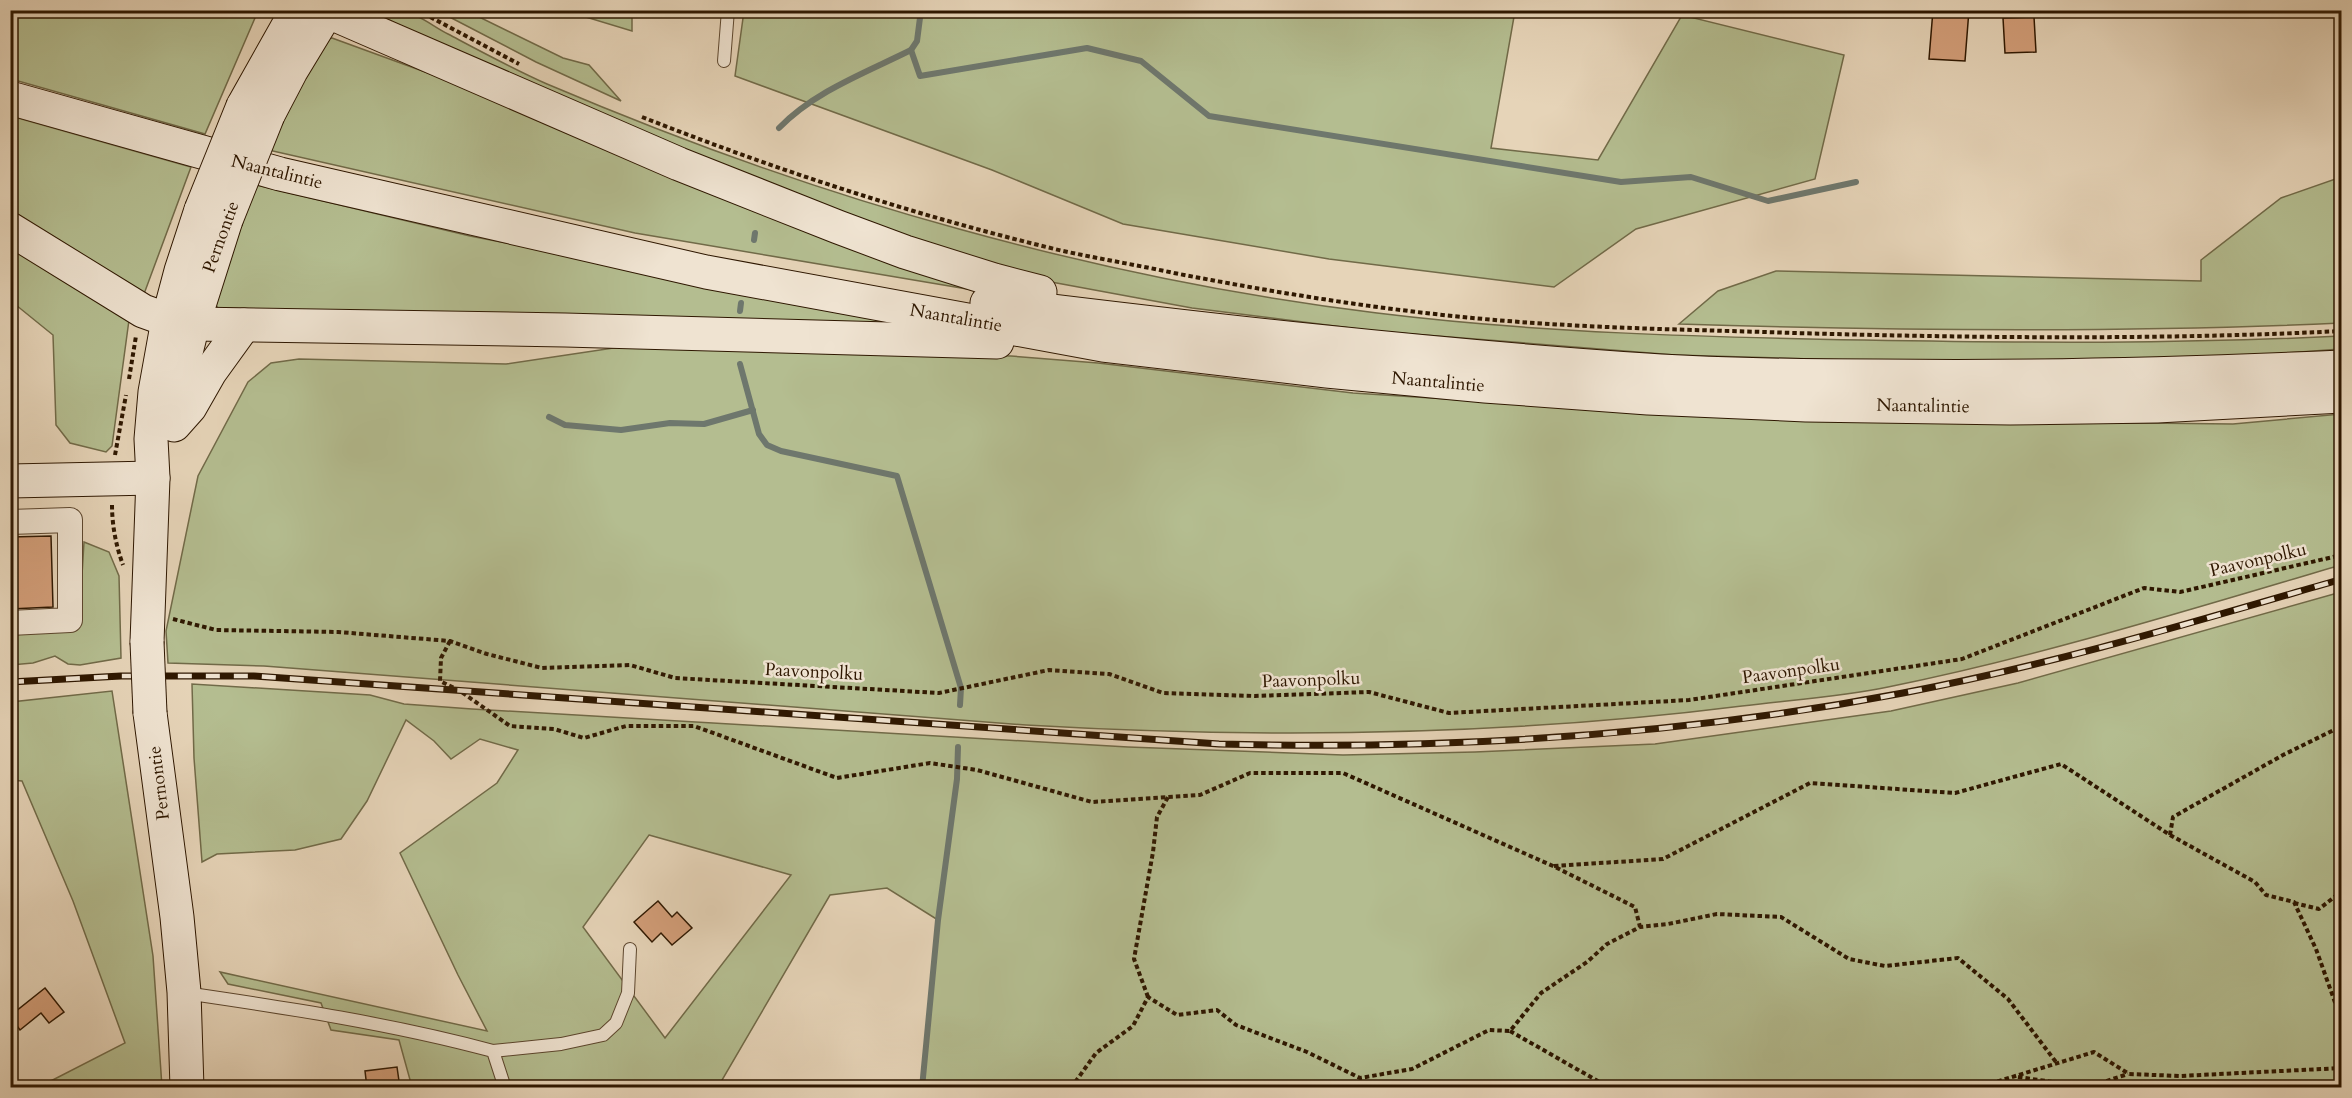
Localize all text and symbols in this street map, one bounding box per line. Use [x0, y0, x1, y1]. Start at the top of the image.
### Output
street label: Naantalintie [229, 149, 325, 195]
street label: Pernontie [197, 198, 245, 276]
street label: Naantalintie [908, 298, 1004, 338]
street label: Naantalintie [1390, 365, 1486, 399]
street label: Naantalintie [1876, 393, 1970, 419]
street label: Paavonpolku [2207, 537, 2309, 583]
street label: Paavonpolku [1740, 652, 1842, 690]
street label: Paavonpolku [764, 657, 864, 687]
street label: Paavonpolku [1261, 666, 1361, 694]
street label: Pernontie [142, 745, 176, 821]

